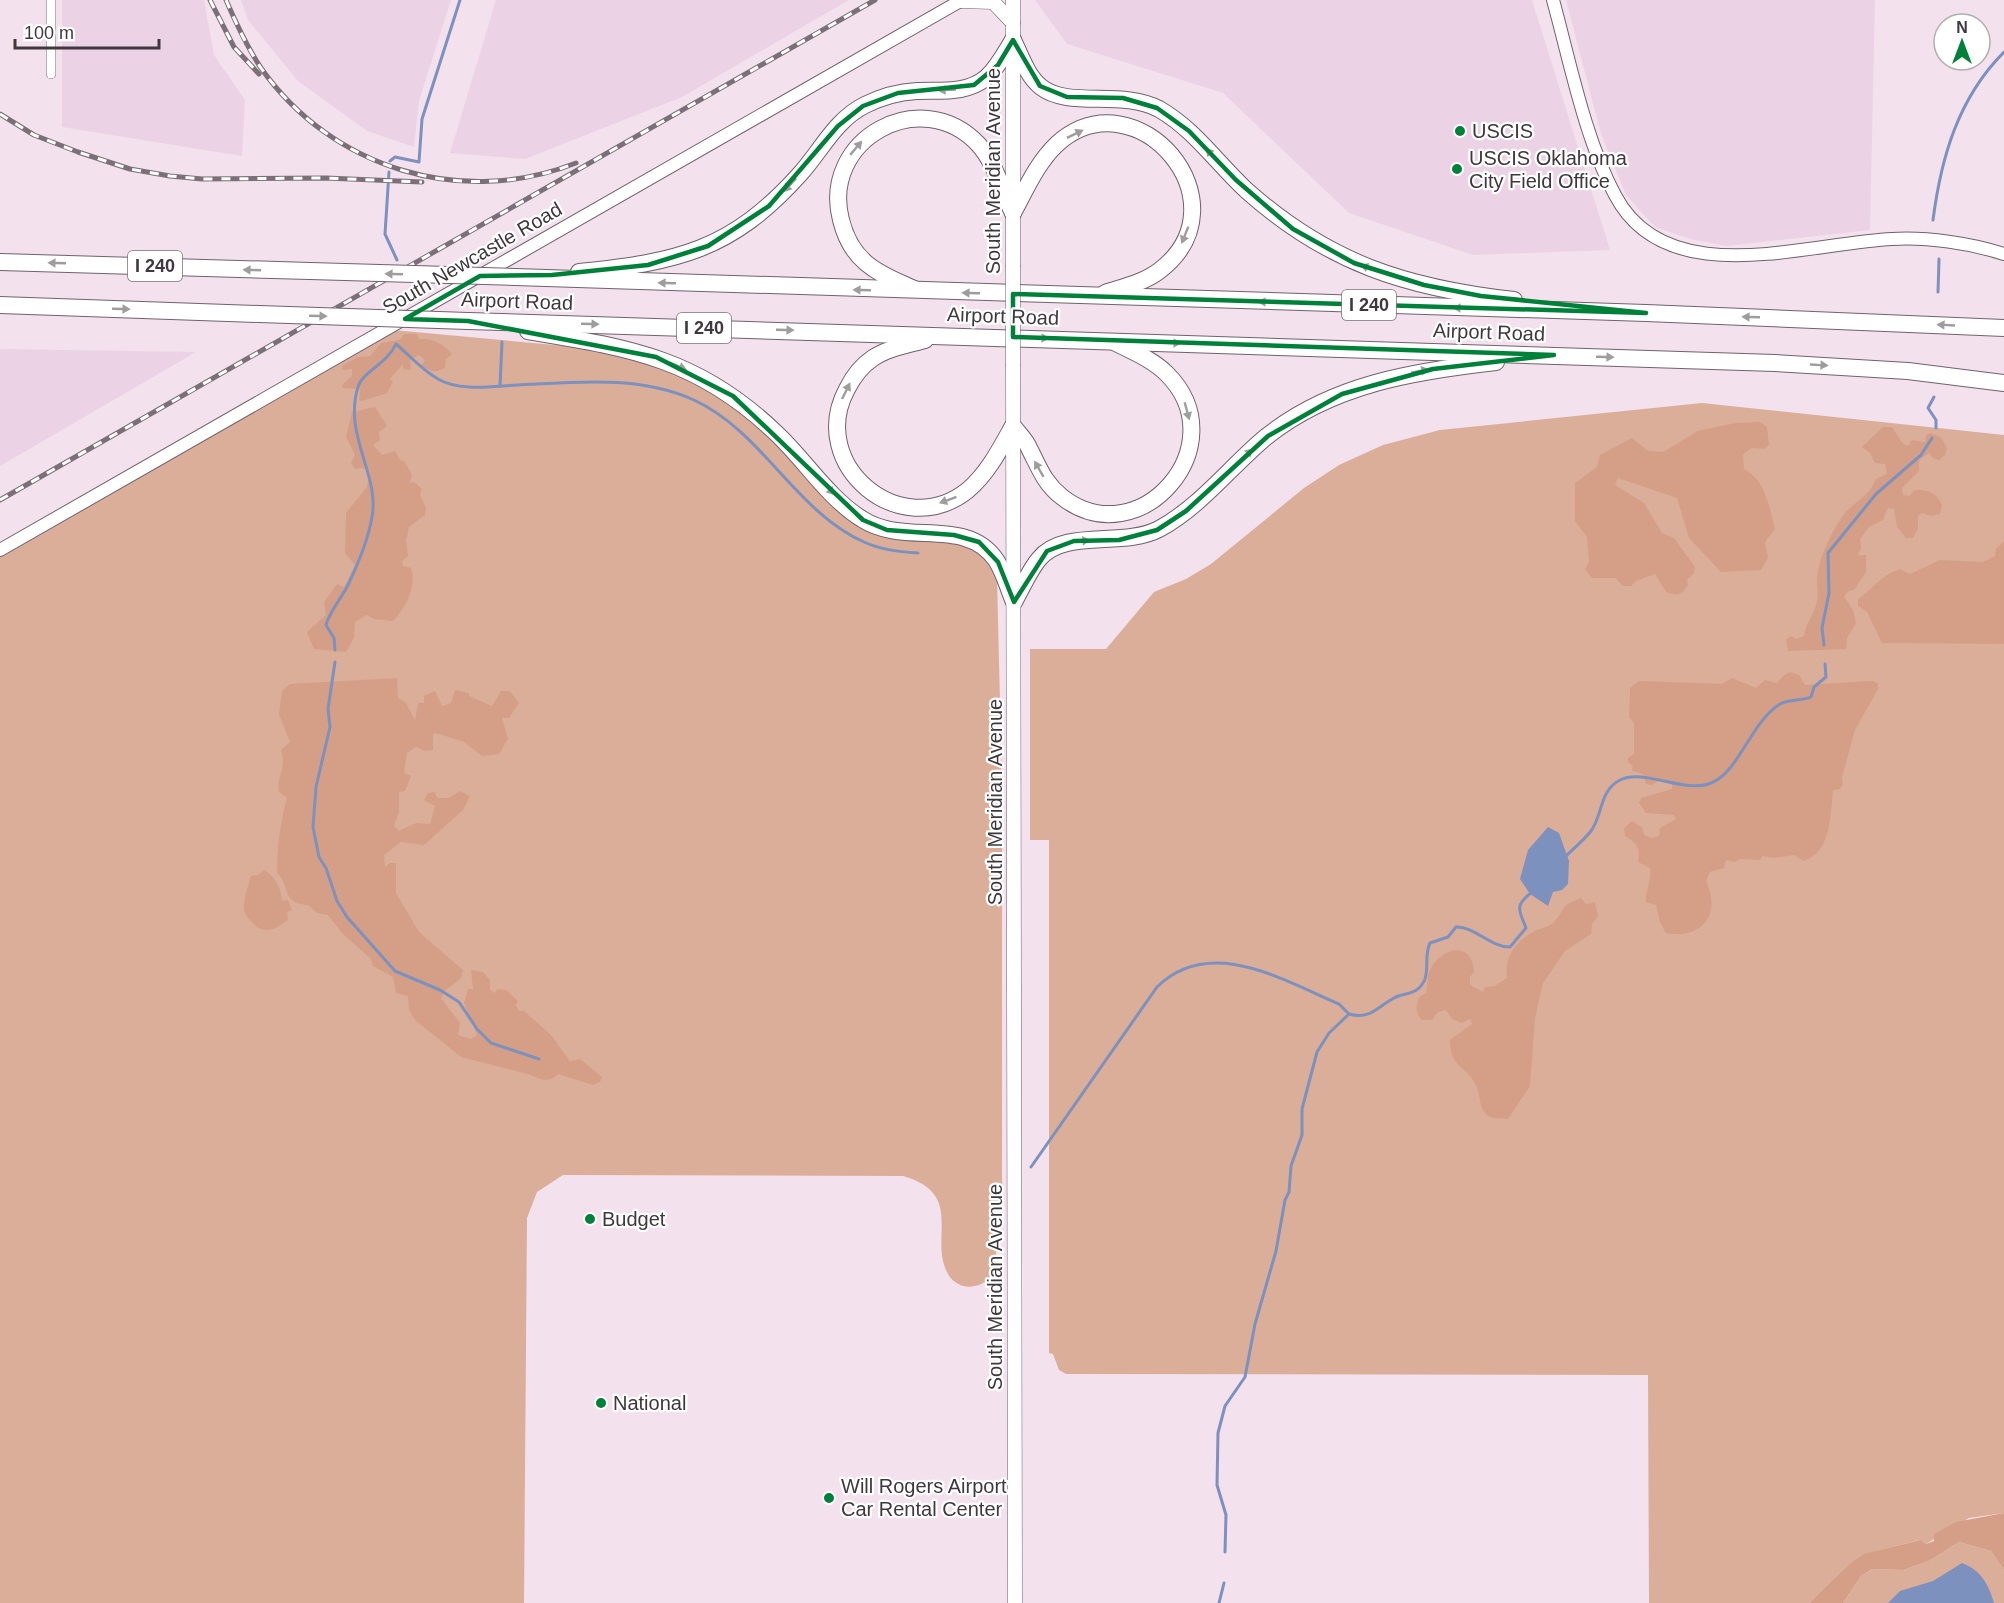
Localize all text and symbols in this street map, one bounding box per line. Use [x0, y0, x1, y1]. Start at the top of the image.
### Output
scale bar [15, 12, 159, 50]
north arrow [1932, 12, 1992, 72]
text: N [1956, 19, 1968, 36]
text: 100 m [24, 23, 74, 43]
street label: South Meridian Avenue [982, 68, 1004, 274]
one-way arrow [938, 86, 957, 95]
place label: USCIS [1472, 120, 1533, 142]
marker: USCIS [1453, 124, 1467, 138]
one-way arrow [1066, 130, 1084, 140]
one-way arrow [850, 140, 863, 156]
place label: USCIS Oklahoma City Field Office [1469, 147, 1628, 192]
one-way arrow [1205, 148, 1219, 163]
marker: USCIS Oklahoma City Field Office [1450, 162, 1464, 176]
one-way arrow [784, 177, 797, 192]
street label: South Newcastle Road [378, 198, 566, 318]
one-way arrow [1180, 226, 1190, 244]
road number: I 240 [128, 251, 182, 281]
one-way arrow [47, 259, 66, 268]
one-way arrow [1359, 263, 1377, 273]
one-way arrow [242, 265, 261, 274]
one-way arrow [384, 269, 403, 278]
one-way arrow [657, 279, 676, 288]
one-way arrow [852, 285, 871, 294]
street label: Airport Road [461, 288, 573, 314]
one-way arrow [961, 288, 980, 298]
road number: I 240 [1342, 290, 1396, 320]
one-way arrow [1257, 297, 1276, 307]
street label: Airport Road [947, 303, 1059, 329]
one-way arrow [1452, 303, 1471, 313]
one-way arrow [112, 305, 131, 314]
one-way arrow [308, 311, 327, 320]
road number: I 240 [677, 313, 731, 343]
one-way arrow [1741, 313, 1760, 322]
street label: Airport Road [1433, 319, 1545, 345]
one-way arrow [580, 320, 599, 329]
one-way arrow [1936, 320, 1955, 329]
one-way arrow [775, 326, 794, 335]
one-way arrow [1031, 334, 1050, 343]
one-way arrow [1162, 338, 1181, 347]
one-way arrow [1595, 352, 1614, 361]
one-way arrow [1810, 360, 1829, 369]
one-way arrow [670, 361, 688, 371]
one-way arrow [1411, 366, 1429, 376]
one-way arrow [842, 382, 851, 399]
one-way arrow [1183, 402, 1193, 420]
one-way arrow [1238, 448, 1254, 461]
one-way arrow [1033, 461, 1044, 477]
one-way arrow [821, 480, 834, 495]
one-way arrow [939, 496, 957, 506]
one-way arrow [1072, 536, 1091, 546]
street label: South Meridian Avenue [984, 699, 1006, 905]
street label: South Meridian Avenue [984, 1184, 1006, 1390]
place label: Budget [602, 1208, 666, 1230]
marker: Budget [583, 1212, 597, 1226]
place label: National [613, 1392, 686, 1414]
marker: National [594, 1396, 608, 1410]
place label: Will Rogers Airport Car Rental Center [841, 1475, 1007, 1520]
marker: Will Rogers Airport Car Rental Center [822, 1491, 836, 1505]

